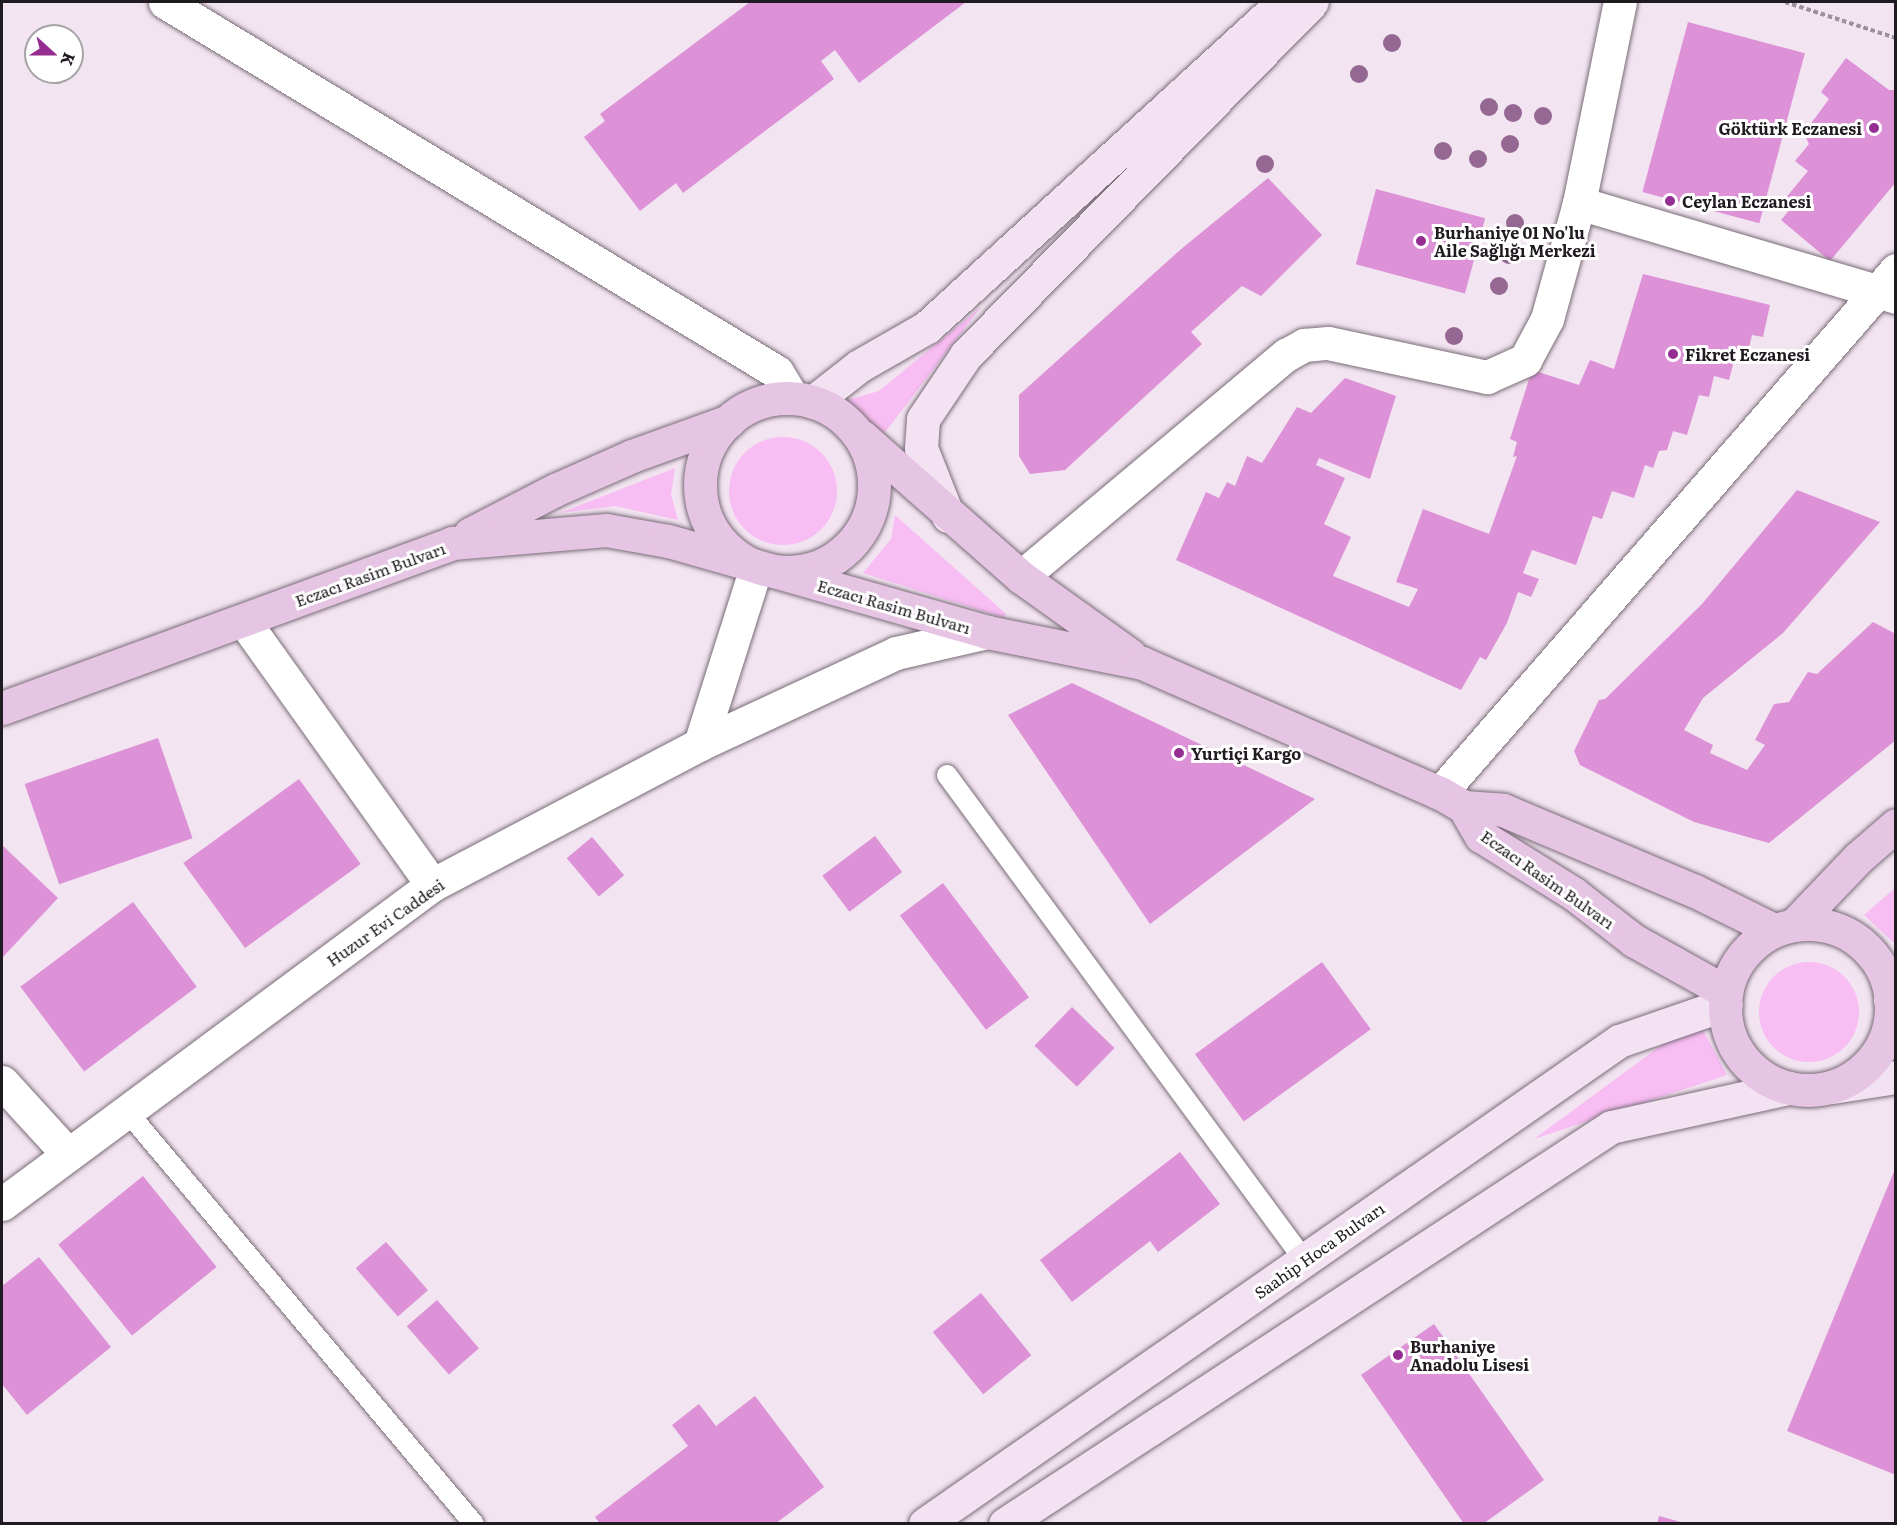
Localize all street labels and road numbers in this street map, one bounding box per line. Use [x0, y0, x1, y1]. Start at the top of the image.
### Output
street label: Eczacı Rasim Bulvarı [292, 538, 448, 610]
street label: Eczacı Rasim Bulvarı [815, 575, 973, 637]
street label: Eczacı Rasim Bulvarı [1478, 826, 1618, 932]
street label: Huzur Evi Caddesi [322, 874, 448, 970]
street label: Saahip Hoca Bulvarı [1250, 1198, 1388, 1302]

